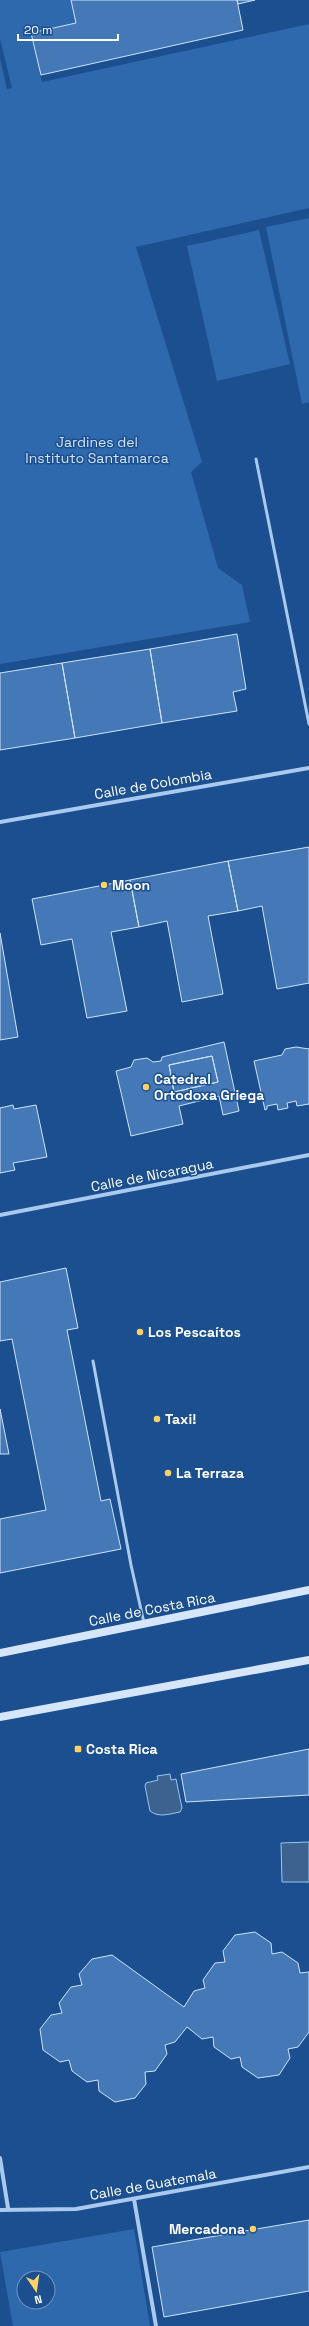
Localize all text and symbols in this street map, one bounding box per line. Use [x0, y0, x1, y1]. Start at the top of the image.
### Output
scale bar [18, 16, 118, 42]
text: 20 m [24, 22, 52, 38]
park label: Jardines del Instituto Santamarca [25, 433, 169, 467]
street label: Calle de Colombia [93, 765, 213, 803]
place label: Moon [112, 876, 150, 894]
marker: Moon [99, 880, 109, 890]
place label: Catedral Ortodoxa Griega [154, 1070, 264, 1104]
marker: Catedral Ortodoxa Griega [141, 1082, 151, 1092]
street label: Calle de Nicaragua [89, 1154, 215, 1196]
place label: Los Pescaítos [148, 1323, 241, 1341]
marker: Los Pescaítos [135, 1327, 145, 1337]
place label: Taxi! [165, 1410, 196, 1428]
marker: Taxi! [152, 1414, 162, 1424]
place label: La Terraza [176, 1464, 244, 1482]
marker: La Terraza [163, 1468, 173, 1478]
street label: Calle de Costa Rica [87, 1588, 217, 1630]
place label: Costa Rica [86, 1740, 158, 1758]
marker: Costa Rica [73, 1744, 83, 1754]
street label: Calle de Guatemala [88, 2164, 218, 2204]
place label: Mercadona [169, 2220, 245, 2238]
marker: Mercadona [248, 2224, 258, 2234]
north arrow [16, 2270, 56, 2310]
text: N [33, 2292, 43, 2307]

